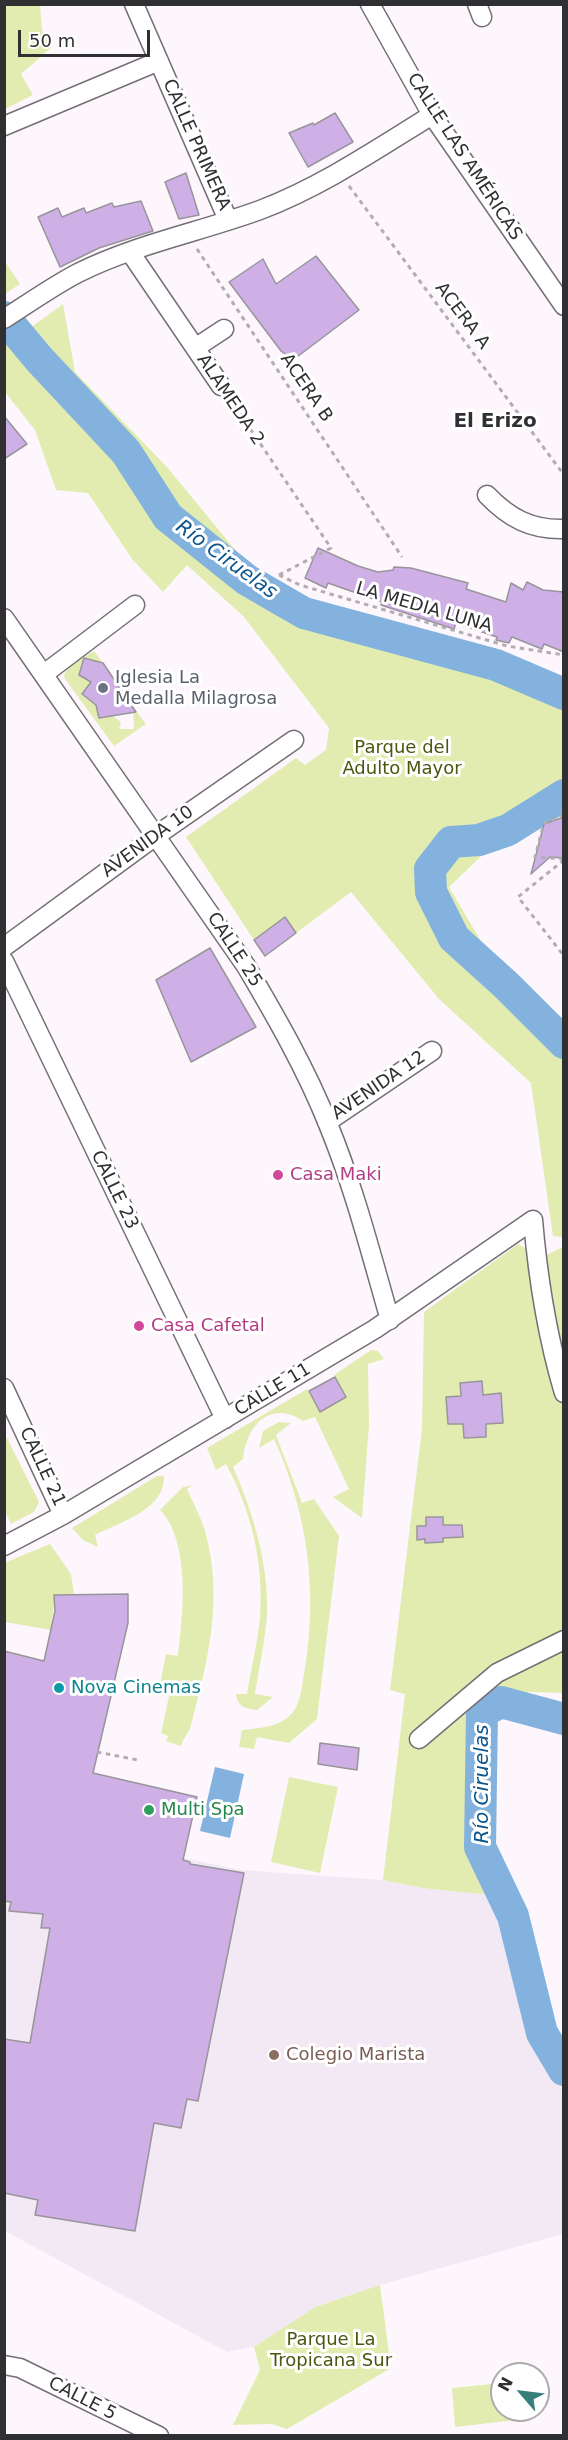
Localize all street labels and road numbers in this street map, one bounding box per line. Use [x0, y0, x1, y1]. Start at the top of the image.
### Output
street label: CALLE LAS AMÉRICAS [402, 69, 526, 245]
street label: CALLE PRIMERA [157, 76, 235, 214]
street label: ACERA A [430, 278, 494, 354]
street label: ALAMEDA 2 [192, 350, 268, 450]
street label: ACERA B [275, 350, 337, 426]
street label: LA MEDIA LUNA [353, 578, 495, 638]
street label: AVENIDA 10 [98, 801, 198, 883]
street label: CALLE 25 [202, 909, 266, 991]
street label: AVENIDA 12 [328, 1047, 430, 1125]
street label: CALLE 23 [86, 1147, 142, 1233]
street label: CALLE 11 [231, 1359, 315, 1421]
street label: CALLE 21 [14, 1424, 70, 1510]
street label: CALLE 5 [44, 2373, 120, 2425]

